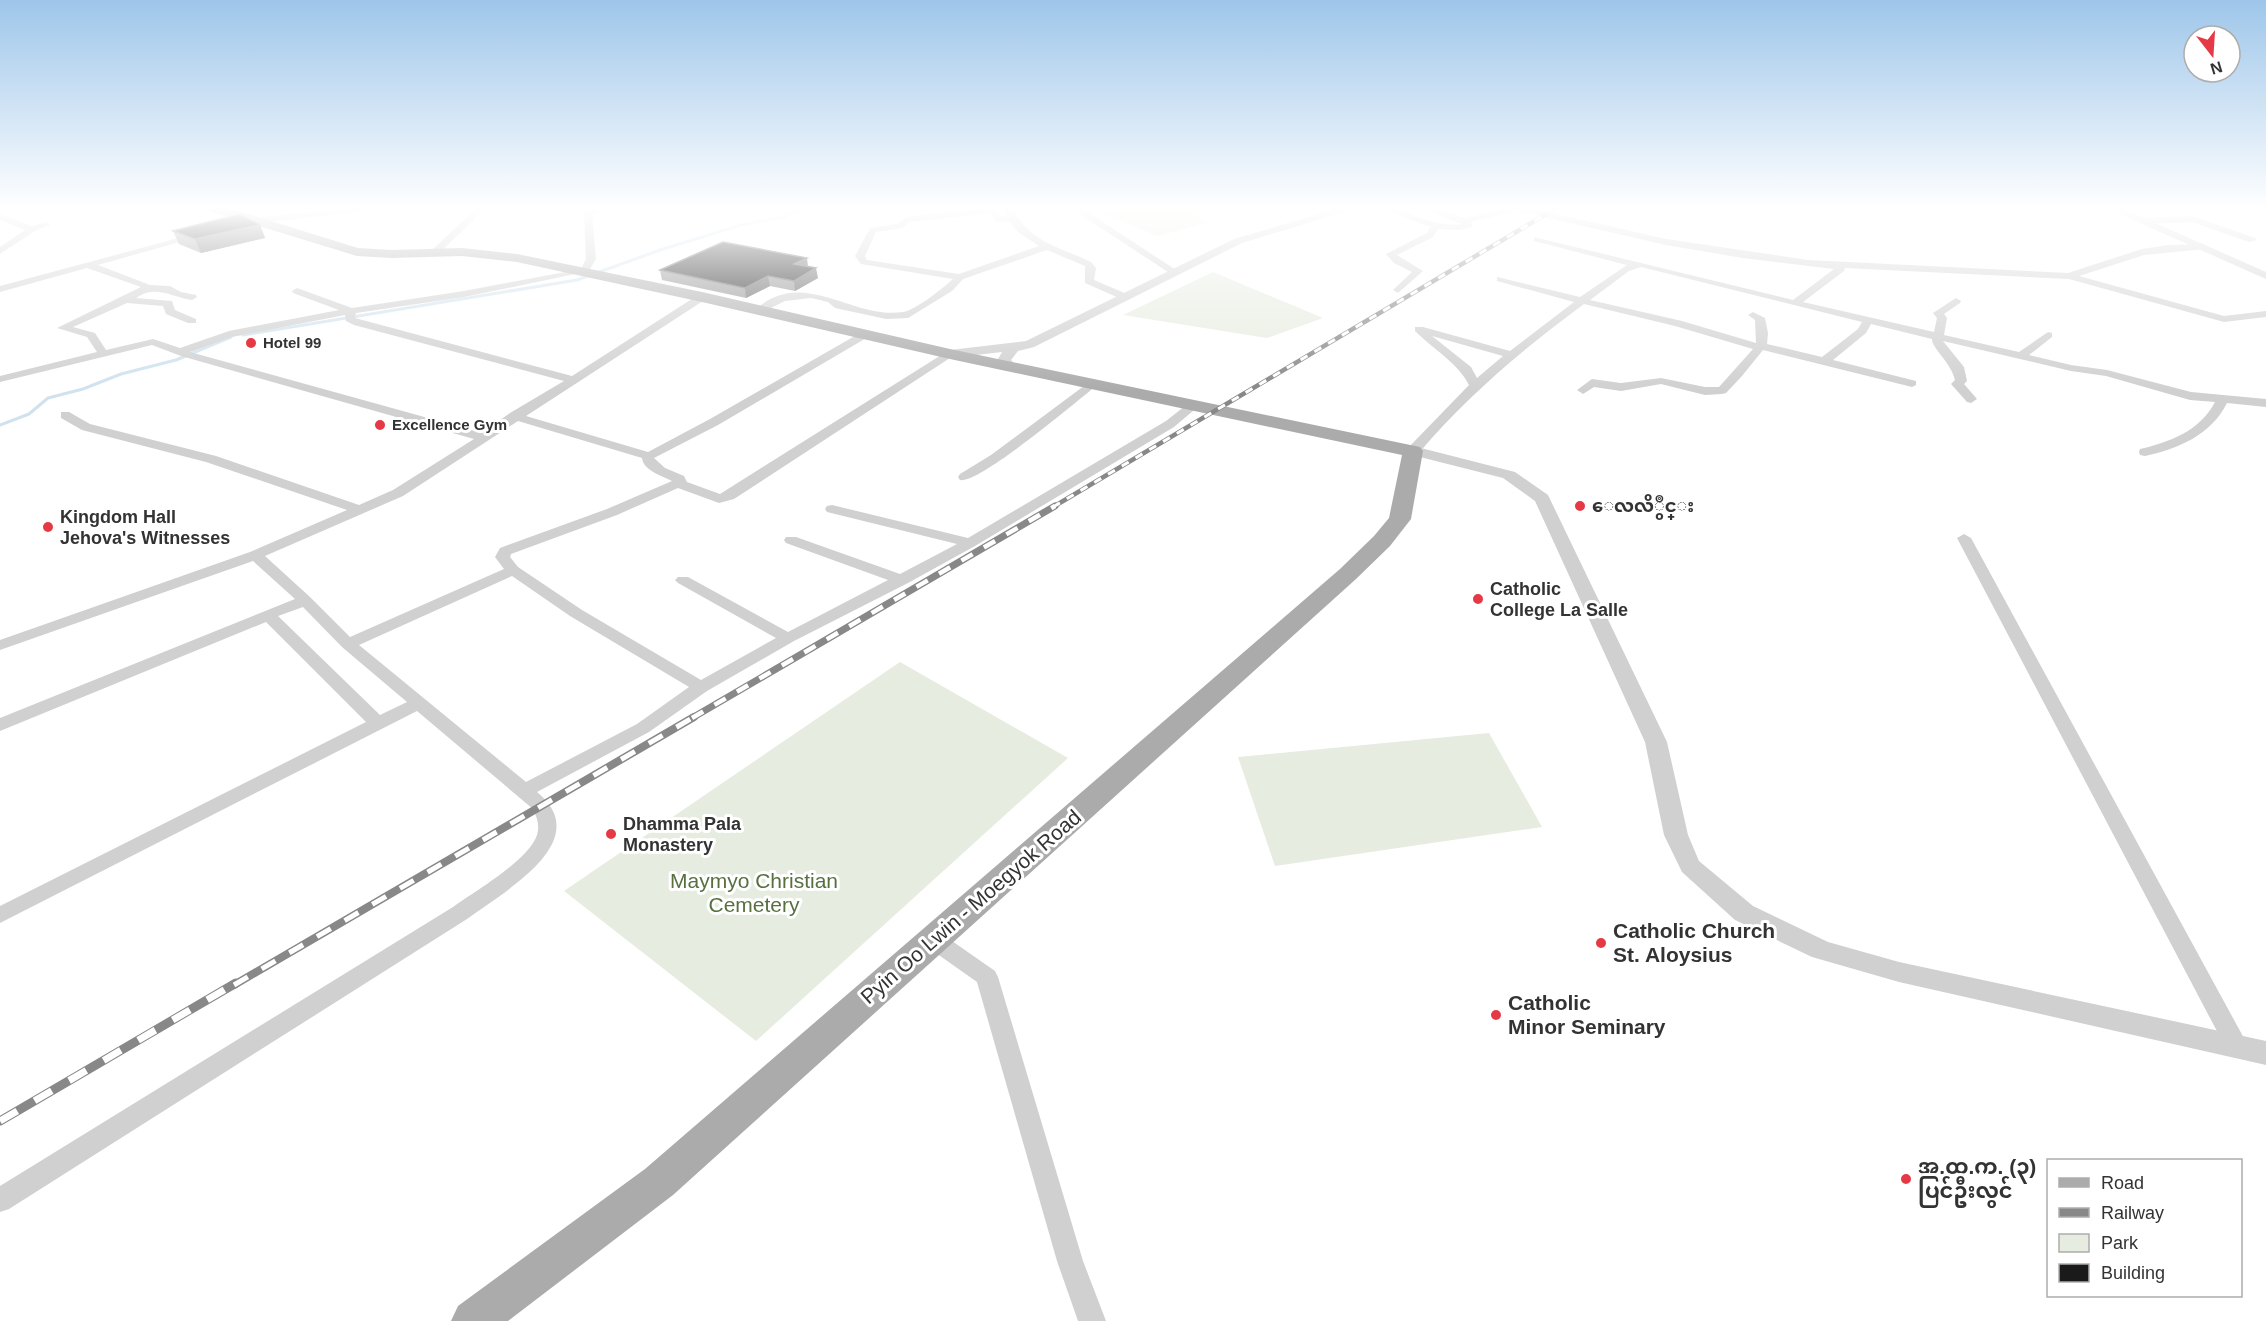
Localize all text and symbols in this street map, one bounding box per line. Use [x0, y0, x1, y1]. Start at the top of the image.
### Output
north arrow [2182, 24, 2242, 84]
text: N [2208, 58, 2224, 78]
place label: Hotel 99 [263, 334, 321, 351]
marker: Hotel 99 [244, 336, 258, 350]
place label: Excellence Gym [392, 416, 507, 433]
marker: Excellence Gym [373, 418, 387, 432]
place label: ေလလိွဳင္း [1592, 494, 1694, 520]
marker: ေလလိွဳင္း [1573, 499, 1587, 513]
place label: Kingdom Hall Jehova's Witnesses [60, 507, 230, 548]
marker: Kingdom Hall Jehova's Witnesses [41, 520, 55, 534]
place label: Catholic College La Salle [1490, 579, 1628, 620]
marker: Catholic College La Salle [1471, 592, 1485, 606]
street label: Pyin Oo Lwin - Moegyok Road [856, 805, 1085, 1008]
place label: Dhamma Pala Monastery [623, 814, 742, 855]
marker: Dhamma Pala Monastery [604, 827, 618, 841]
park label: Maymyo Christian Cemetery [670, 869, 838, 916]
place label: Catholic Church St. Aloysius [1613, 919, 1775, 966]
marker: Catholic Church St. Aloysius [1594, 936, 1608, 950]
place label: Catholic Minor Seminary [1508, 991, 1666, 1038]
marker: Catholic Minor Seminary [1489, 1008, 1503, 1022]
place label: အ.ထ.က. (၃) ပြင်ဦးလွင် [1918, 1155, 2036, 1208]
legend [2047, 1159, 2242, 1297]
marker: အ.ထ.က. (၃) ပြင်ဦးလွင် [1899, 1172, 1913, 1186]
text: Road [2101, 1173, 2144, 1193]
text: Railway [2101, 1203, 2164, 1223]
text: Park [2101, 1233, 2139, 1253]
text: Building [2101, 1263, 2165, 1283]

